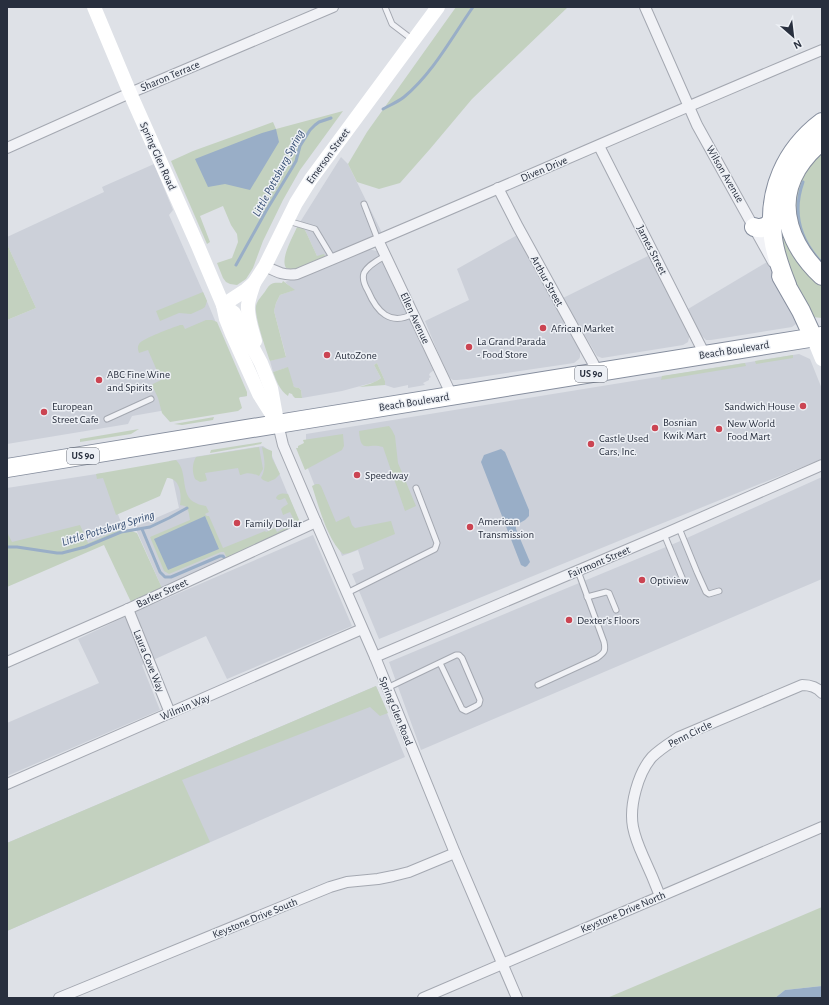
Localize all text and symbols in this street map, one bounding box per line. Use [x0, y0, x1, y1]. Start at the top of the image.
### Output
north arrow [773, 16, 813, 56]
text: N [791, 38, 803, 51]
street label: Sharon Terrace [139, 59, 201, 93]
street label: Spring Glen Road [138, 120, 178, 192]
street label: Emerson Street [304, 126, 352, 186]
water label: Little Pottsburg Spring [250, 127, 307, 219]
street label: Wilson Avenue [704, 143, 746, 205]
street label: Diven Drive [519, 154, 569, 184]
street label: James Street [635, 224, 669, 277]
street label: Arthur Street [529, 254, 566, 308]
street label: Ellen Avenue [398, 291, 432, 345]
marker: African Market [538, 323, 548, 333]
place label: African Market [551, 323, 615, 334]
place label: La Grand Parada - Food Store [477, 336, 546, 360]
street label: Beach Boulevard [698, 339, 770, 361]
marker: La Grand Parada - Food Store [464, 342, 474, 352]
marker: AutoZone [322, 350, 332, 360]
place label: AutoZone [335, 350, 377, 361]
road number: US 90 [575, 366, 607, 382]
place label: ABC Fine Wine and Spirits [107, 369, 170, 393]
marker: ABC Fine Wine and Spirits [94, 375, 104, 385]
street label: Beach Boulevard [378, 391, 450, 413]
place label: European Street Cafe [52, 401, 99, 425]
place label: Sandwich House [724, 401, 795, 412]
marker: Sandwich House [798, 401, 808, 411]
marker: European Street Cafe [39, 407, 49, 417]
place label: Bosnian Kwik Mart [663, 417, 707, 441]
place label: New World Food Mart [727, 418, 776, 442]
marker: Bosnian Kwik Mart [650, 423, 660, 433]
marker: New World Food Mart [714, 424, 724, 434]
place label: Castle Used Cars, Inc. [599, 433, 649, 457]
marker: Castle Used Cars, Inc. [586, 439, 596, 449]
road number: US 90 [67, 448, 99, 464]
marker: Speedway [352, 470, 362, 480]
place label: Speedway [365, 470, 409, 481]
water label: Little Pottsburg Spring [60, 508, 156, 549]
place label: American Transmission [478, 516, 534, 540]
marker: Family Dollar [232, 518, 242, 528]
place label: Family Dollar [245, 518, 302, 529]
marker: American Transmission [465, 522, 475, 532]
street label: Fairmont Street [566, 544, 632, 580]
marker: Optiview [637, 575, 647, 585]
place label: Optiview [650, 575, 689, 586]
street label: Barker Street [134, 576, 190, 610]
marker: Dexter's Floors [564, 615, 574, 625]
place label: Dexter's Floors [577, 615, 640, 626]
street label: Laura Cove Way [131, 628, 167, 694]
street label: Spring Glen Road [377, 675, 415, 747]
street label: Wilmin Way [158, 691, 212, 722]
street label: Penn Circle [666, 719, 714, 749]
street label: Keystone Drive North [579, 889, 667, 935]
street label: Keystone Drive South [211, 896, 299, 940]

